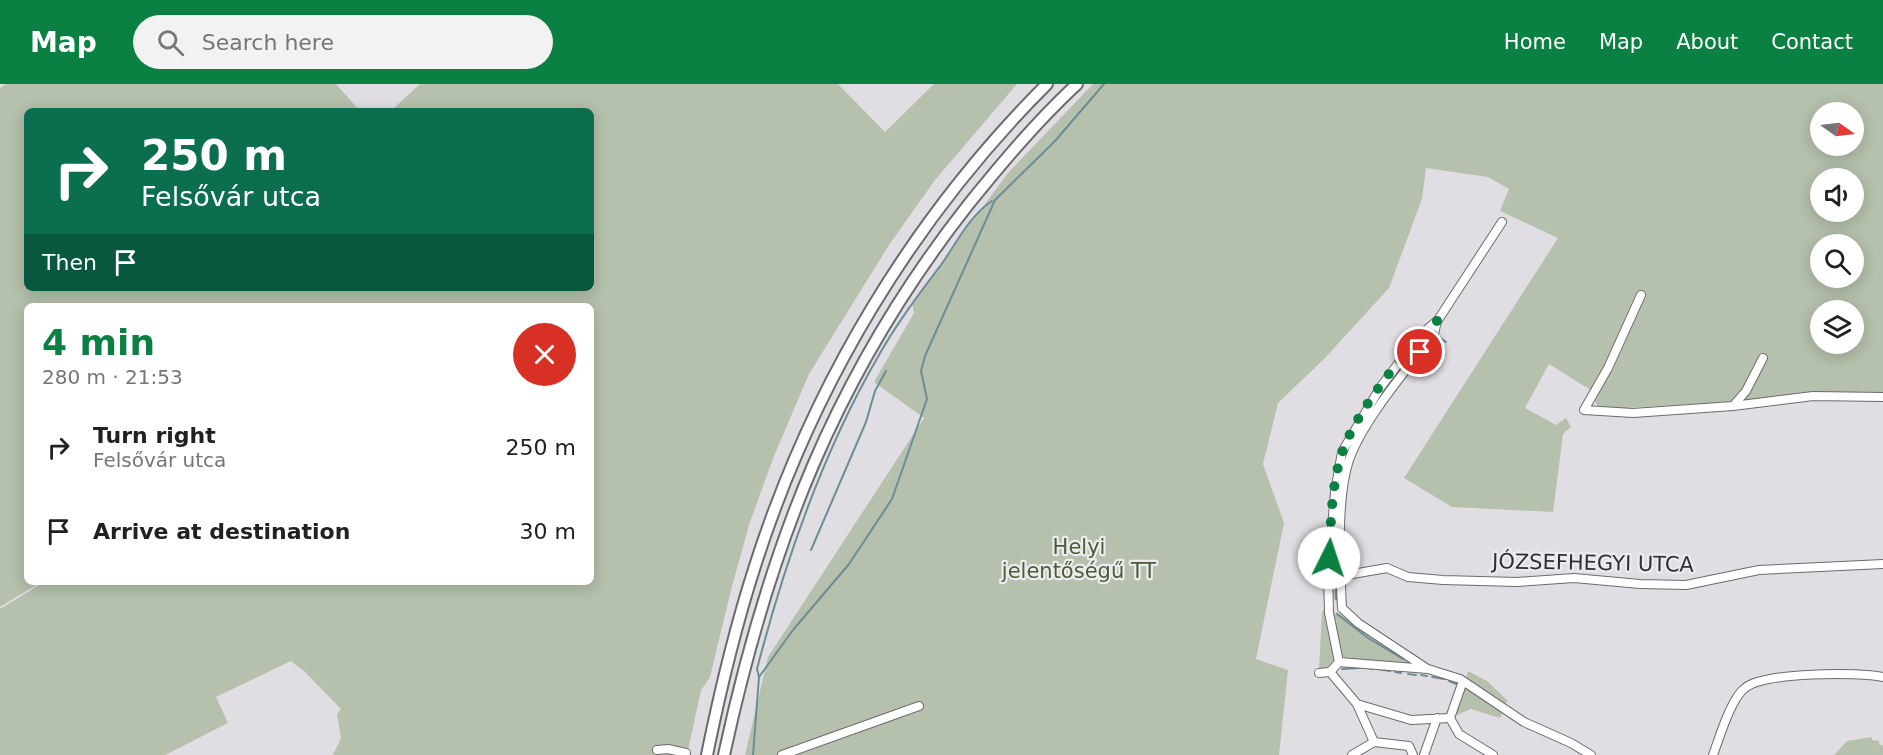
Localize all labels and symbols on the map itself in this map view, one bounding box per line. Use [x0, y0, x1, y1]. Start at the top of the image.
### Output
north arrow [1810, 102, 1864, 156]
pin [1394, 326, 1445, 377]
position arrow [1297, 526, 1361, 590]
park label: Helyi jelentőségű TT [1001, 535, 1156, 583]
street label: JÓZSEFHEGYI UTCA [1490, 548, 1695, 577]

